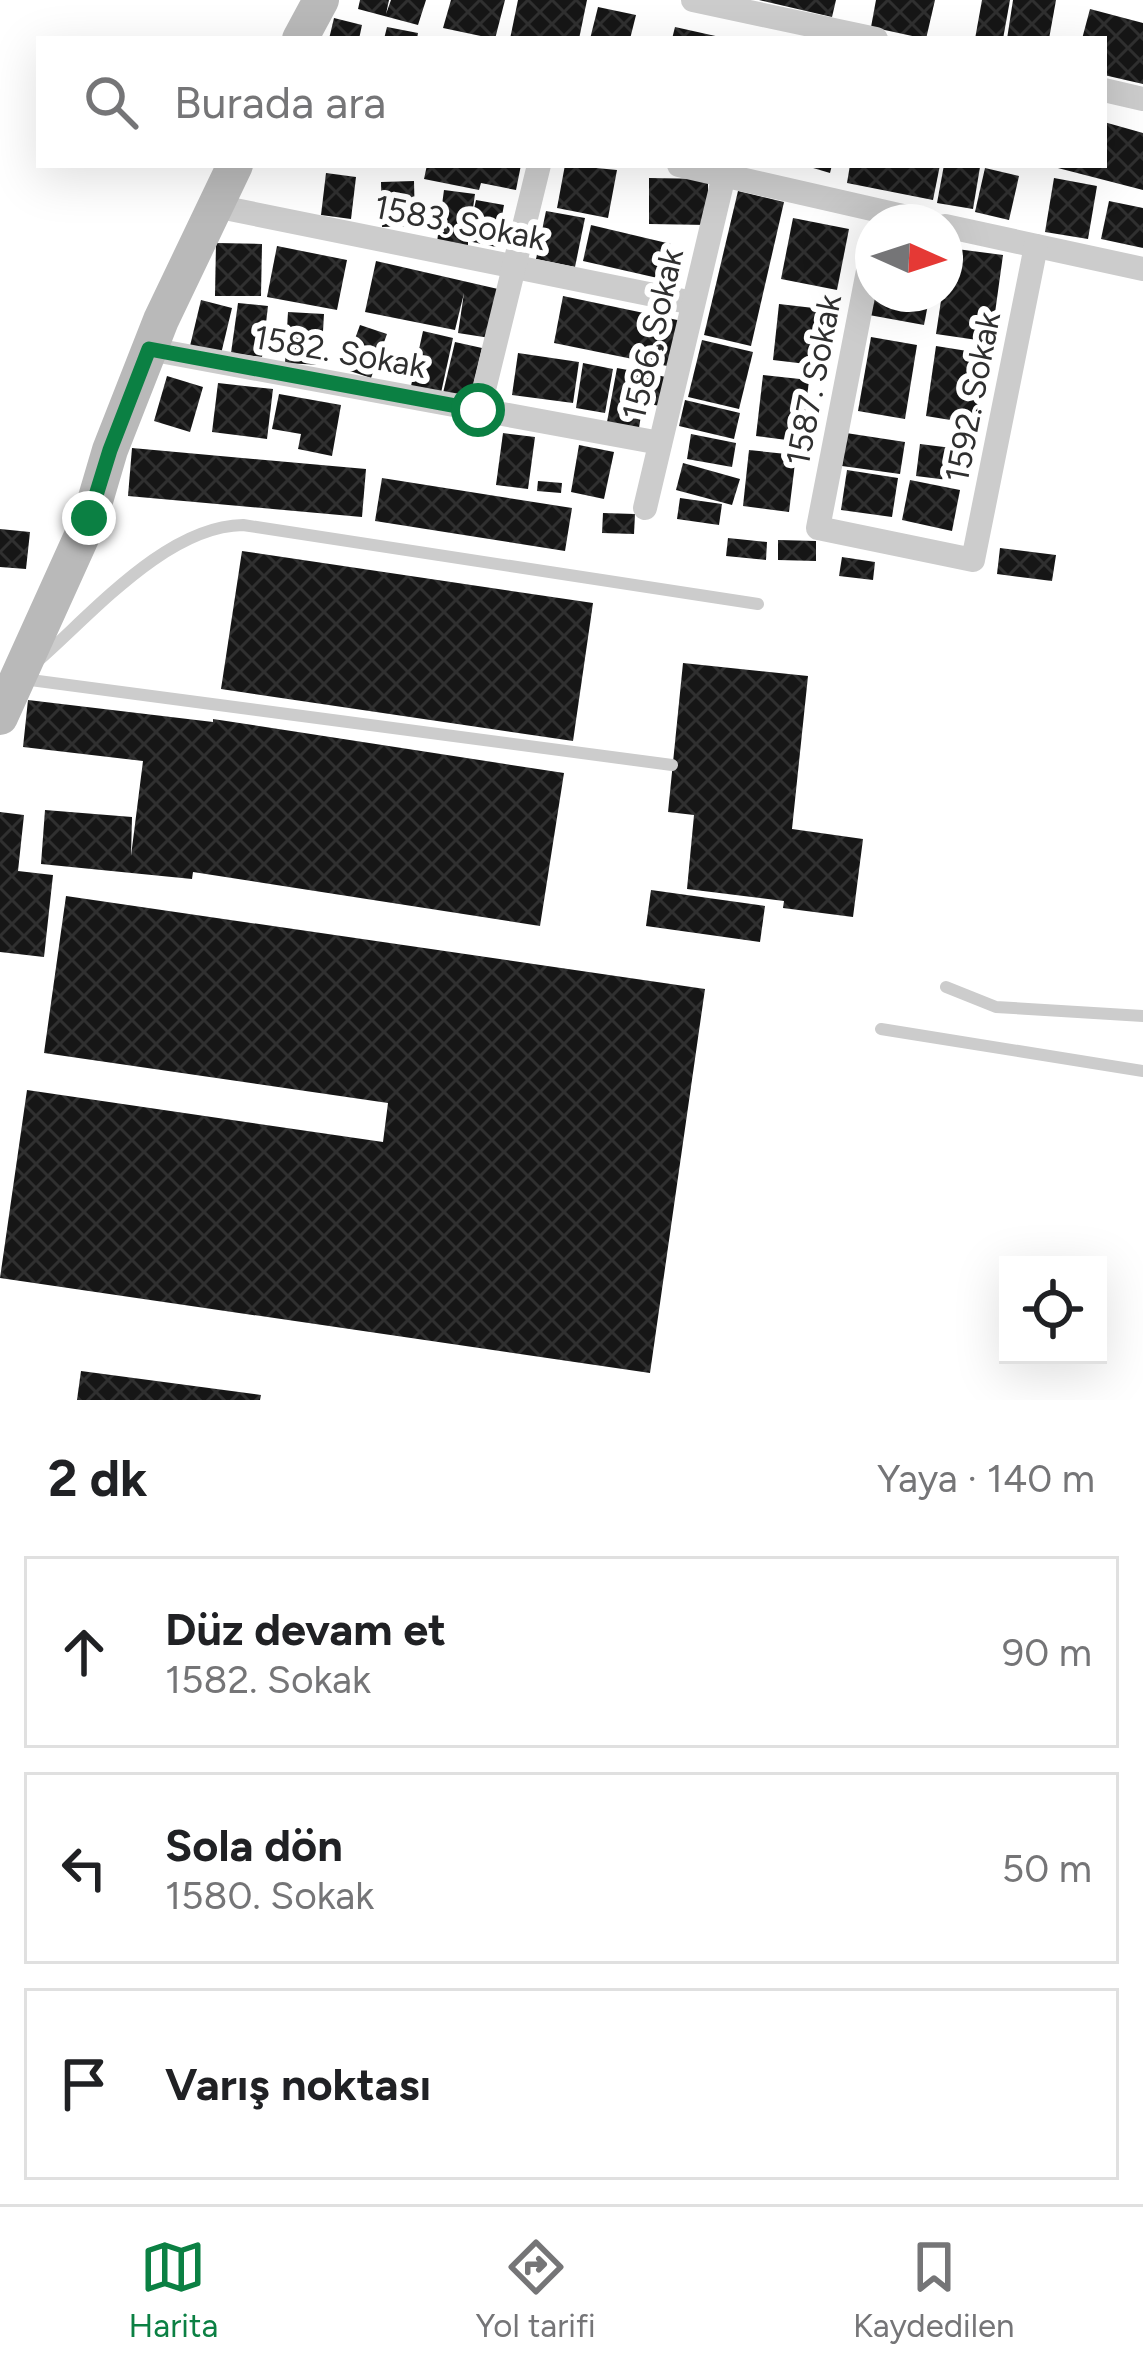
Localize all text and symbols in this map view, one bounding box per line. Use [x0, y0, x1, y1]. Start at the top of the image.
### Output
search box [36, 36, 1107, 168]
icon: search [78, 69, 144, 135]
text: Burada ara [174, 75, 386, 129]
street label: 1583. Sokak [371, 187, 549, 258]
north arrow [855, 204, 963, 312]
street label: 1586. Sokak [614, 245, 691, 423]
street label: 1587. Sokak [778, 291, 849, 469]
street label: 1592. Sokak [937, 309, 1008, 486]
street label: 1582. Sokak [251, 317, 429, 386]
route start [451, 383, 505, 437]
route end [62, 491, 116, 545]
map controls [999, 1256, 1107, 1364]
button: locate [999, 1256, 1107, 1364]
text: 2 dk [48, 1448, 147, 1509]
text: Yaya · 140 m [877, 1455, 1095, 1502]
text: Düz devam et [165, 1602, 446, 1656]
icon: ahead [51, 1619, 117, 1685]
text: 90 m [1002, 1629, 1092, 1676]
text: 1582. Sokak [165, 1656, 371, 1703]
text: Sola dön [165, 1818, 343, 1872]
icon: left [51, 1835, 117, 1901]
text: 50 m [1002, 1845, 1092, 1892]
text: 1580. Sokak [165, 1872, 374, 1919]
icon: arrive [51, 2051, 117, 2117]
text: Varış noktası [165, 2057, 431, 2111]
tab: Harita [129, 2234, 218, 2345]
tab: Yol tarifi [475, 2234, 596, 2345]
tab: Kaydedilen [853, 2234, 1014, 2345]

